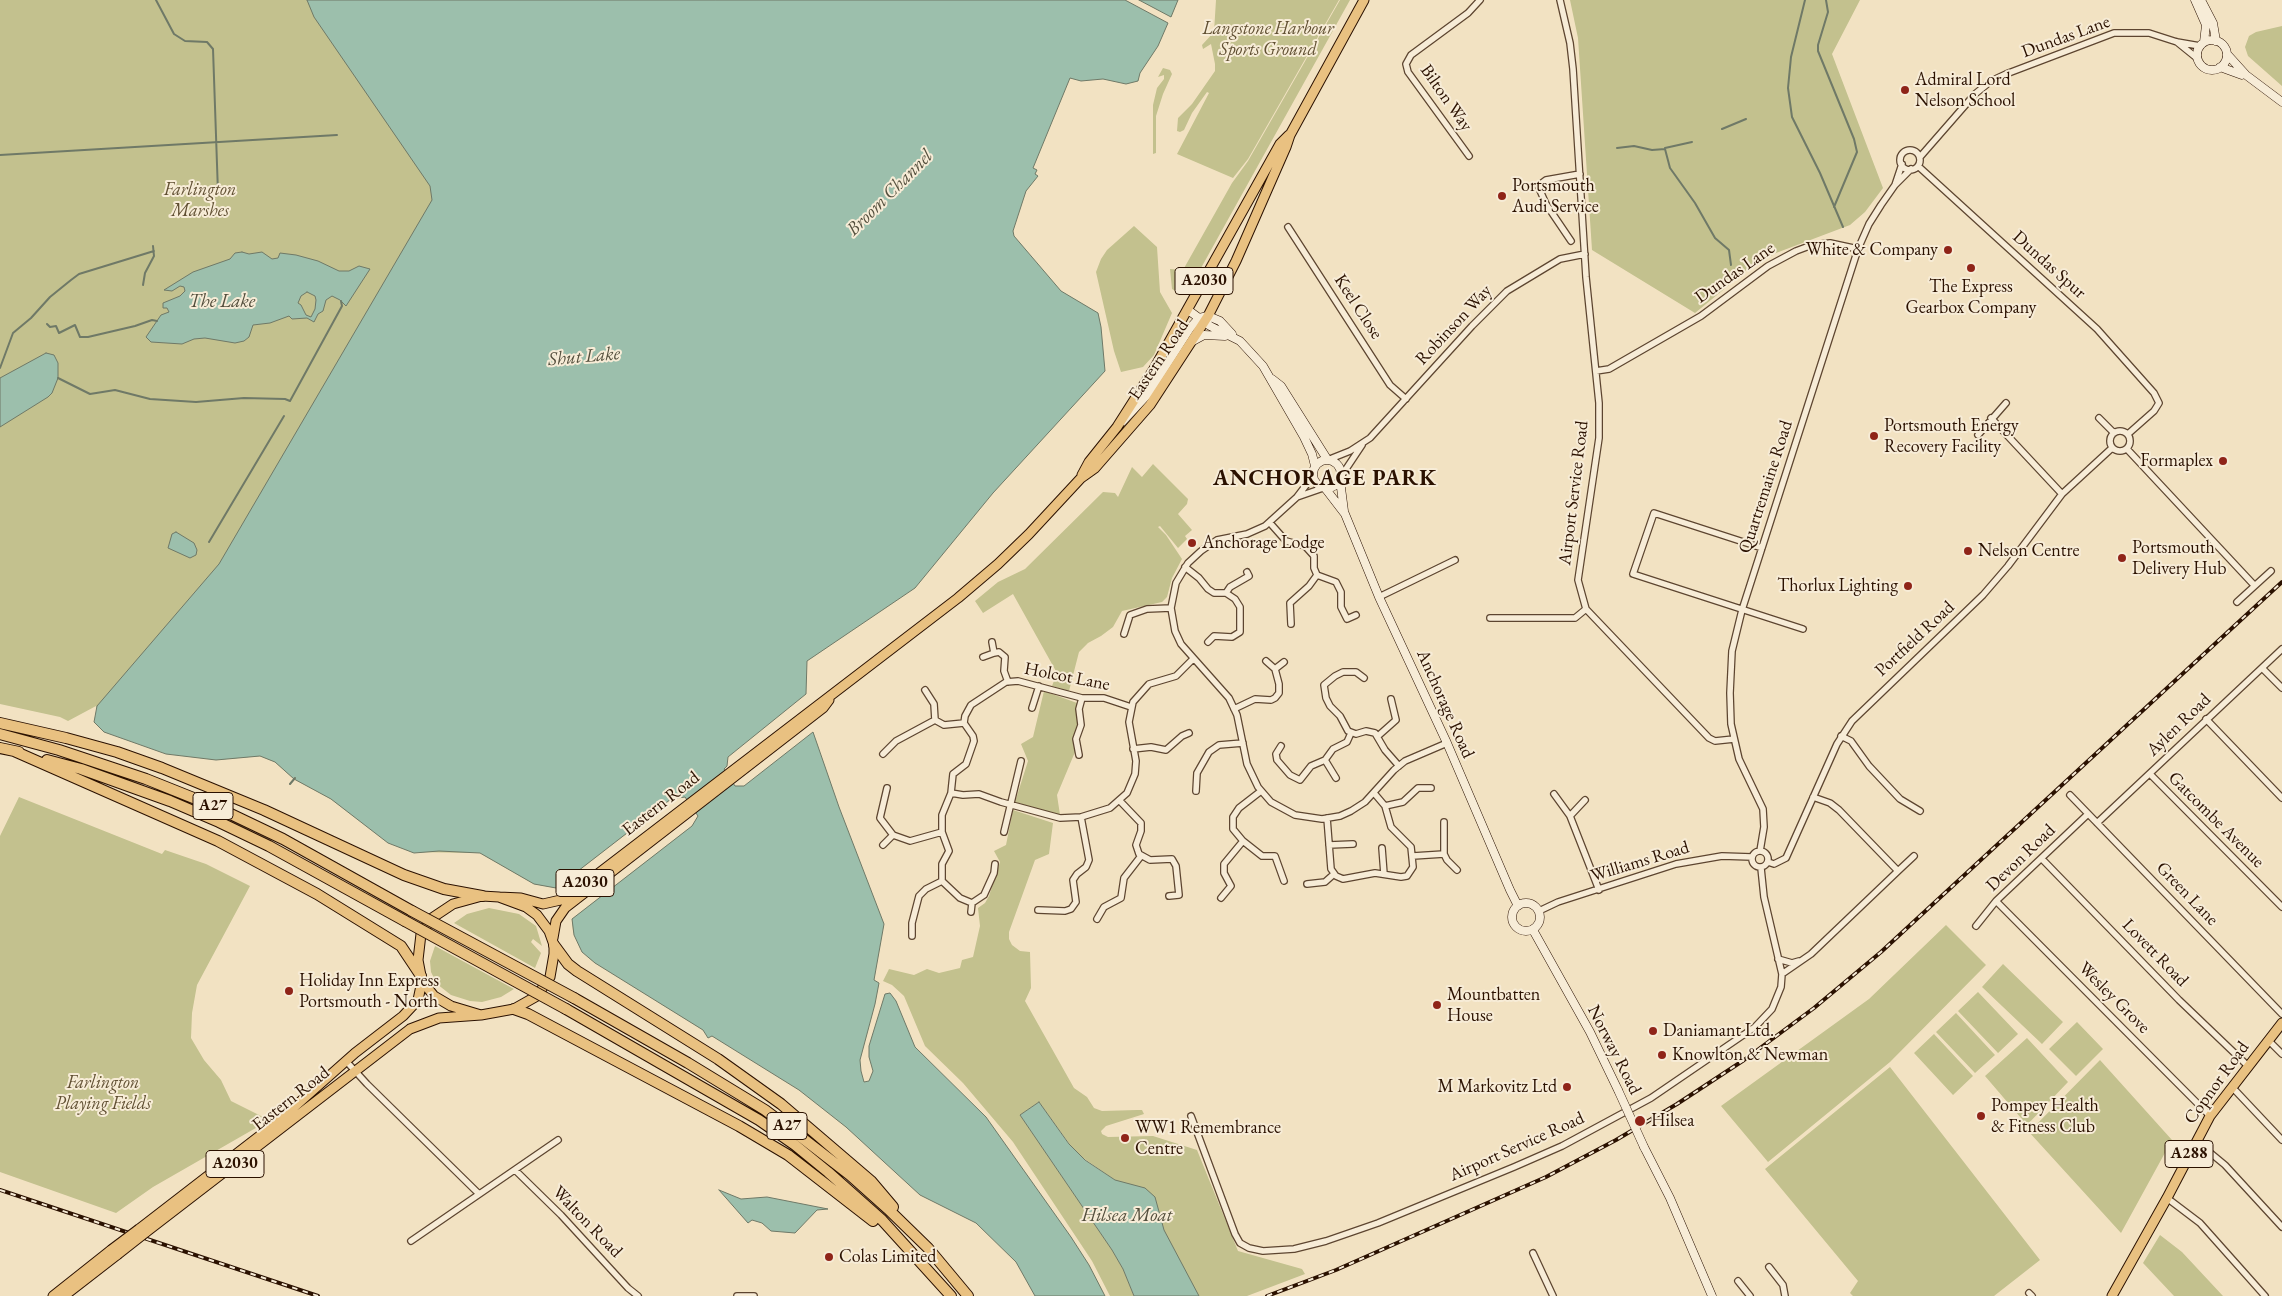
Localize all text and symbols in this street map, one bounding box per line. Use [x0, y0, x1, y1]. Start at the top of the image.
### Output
street label: Dundas Lane [2019, 11, 2113, 63]
park label: Langstone Harbour Sports Ground [1202, 18, 1334, 60]
street label: Bilton Way [1415, 60, 1477, 136]
place label: Admiral Lord Nelson School [1915, 69, 2015, 112]
marker: Admiral Lord Nelson School [1899, 84, 1911, 96]
water label: Broom Channel [842, 145, 938, 241]
place label: Portsmouth Audi Service [1512, 175, 1599, 218]
park label: Farlington Marshes [164, 179, 236, 222]
marker: Portsmouth Audi Service [1496, 190, 1508, 202]
street label: Dundas Spur [2008, 226, 2090, 304]
street label: Dundas Lane [1691, 238, 1779, 308]
place label: White & Company [1806, 239, 1938, 261]
marker: White & Company [1942, 244, 1954, 256]
marker: The Express Gearbox Company [1965, 262, 1977, 274]
road number: A2030 [1175, 268, 1233, 294]
street label: Keel Close [1329, 271, 1387, 343]
place label: The Express Gearbox Company [1906, 276, 2036, 318]
street label: Robinson Way [1411, 280, 1497, 370]
water label: The Lake [189, 291, 255, 313]
street label: Eastern Road [1124, 316, 1194, 404]
water label: Shut Lake [547, 342, 621, 372]
place label: Portsmouth Energy Recovery Facility [1884, 415, 2019, 458]
street label: Quartremaine Road [1734, 418, 1798, 556]
street label: Airport Service Road [1554, 420, 1594, 566]
marker: Portsmouth Energy Recovery Facility [1868, 430, 1880, 442]
place label: Formaplex [2140, 450, 2213, 472]
marker: Formaplex [2217, 455, 2229, 467]
district label: ANCHORAGE PARK [1211, 466, 1439, 492]
place label: Anchorage Lodge [1202, 532, 1324, 554]
marker: Anchorage Lodge [1186, 537, 1198, 549]
place label: Portsmouth Delivery Hub [2132, 537, 2227, 580]
place label: Nelson Centre [1978, 540, 2079, 562]
marker: Nelson Centre [1962, 545, 1974, 557]
marker: Portsmouth Delivery Hub [2116, 552, 2128, 564]
place label: Thorlux Lighting [1777, 575, 1898, 597]
marker: Thorlux Lighting [1902, 580, 1914, 592]
street label: Portfield Road [1871, 597, 1959, 681]
street label: Anchorage Road [1411, 646, 1479, 762]
street label: Holcot Lane [1022, 658, 1112, 696]
street label: Aylen Road [2142, 689, 2216, 761]
street label: Eastern Road [618, 767, 704, 841]
street label: Gatcombe Avenue [2163, 767, 2269, 873]
road number: A27 [193, 792, 233, 819]
street label: Devon Road [1982, 820, 2060, 896]
street label: Williams Road [1588, 837, 1692, 887]
street label: Green Lane [2151, 858, 2223, 930]
road number: A2030 [556, 870, 614, 896]
street label: Lovett Road [2117, 914, 2193, 992]
street label: Wesley Grove [2074, 958, 2154, 1038]
place label: Holiday Inn Express Portsmouth - North [299, 970, 439, 1012]
place label: Mountbatten House [1447, 984, 1540, 1026]
marker: Holiday Inn Express Portsmouth - North [283, 985, 295, 997]
marker: Mountbatten House [1431, 999, 1443, 1011]
street label: Norway Road [1582, 1002, 1646, 1098]
place label: Daniamant Ltd. [1663, 1020, 1774, 1042]
marker: Daniamant Ltd. [1647, 1025, 1659, 1037]
street label: Copnor Road [2180, 1038, 2254, 1128]
place label: Knowlton & Newman [1672, 1044, 1828, 1066]
marker: Knowlton & Newman [1656, 1049, 1668, 1061]
street label: Eastern Road [248, 1062, 334, 1136]
park label: Farlington Playing Fields [55, 1072, 151, 1114]
place label: M Markovitz Ltd [1437, 1076, 1557, 1098]
marker: M Markovitz Ltd [1561, 1081, 1573, 1093]
place label: Pompey Health & Fitness Club [1991, 1095, 2099, 1138]
street label: Airport Service Road [1446, 1108, 1588, 1186]
place label: Hilsea [1651, 1110, 1694, 1132]
marker: Pompey Health & Fitness Club [1975, 1110, 1987, 1122]
road number: A27 [767, 1112, 807, 1140]
marker: Hilsea [1633, 1114, 1647, 1128]
place label: WW1 Remembrance Centre [1135, 1117, 1281, 1160]
marker: WW1 Remembrance Centre [1119, 1132, 1131, 1144]
road number: A288 [2165, 1140, 2213, 1168]
road number: A2030 [206, 1150, 264, 1178]
street label: Walton Road [547, 1182, 627, 1262]
water label: Hilsea Moat [1082, 1205, 1172, 1227]
place label: Colas Limited [839, 1246, 936, 1268]
marker: Colas Limited [823, 1251, 835, 1263]

